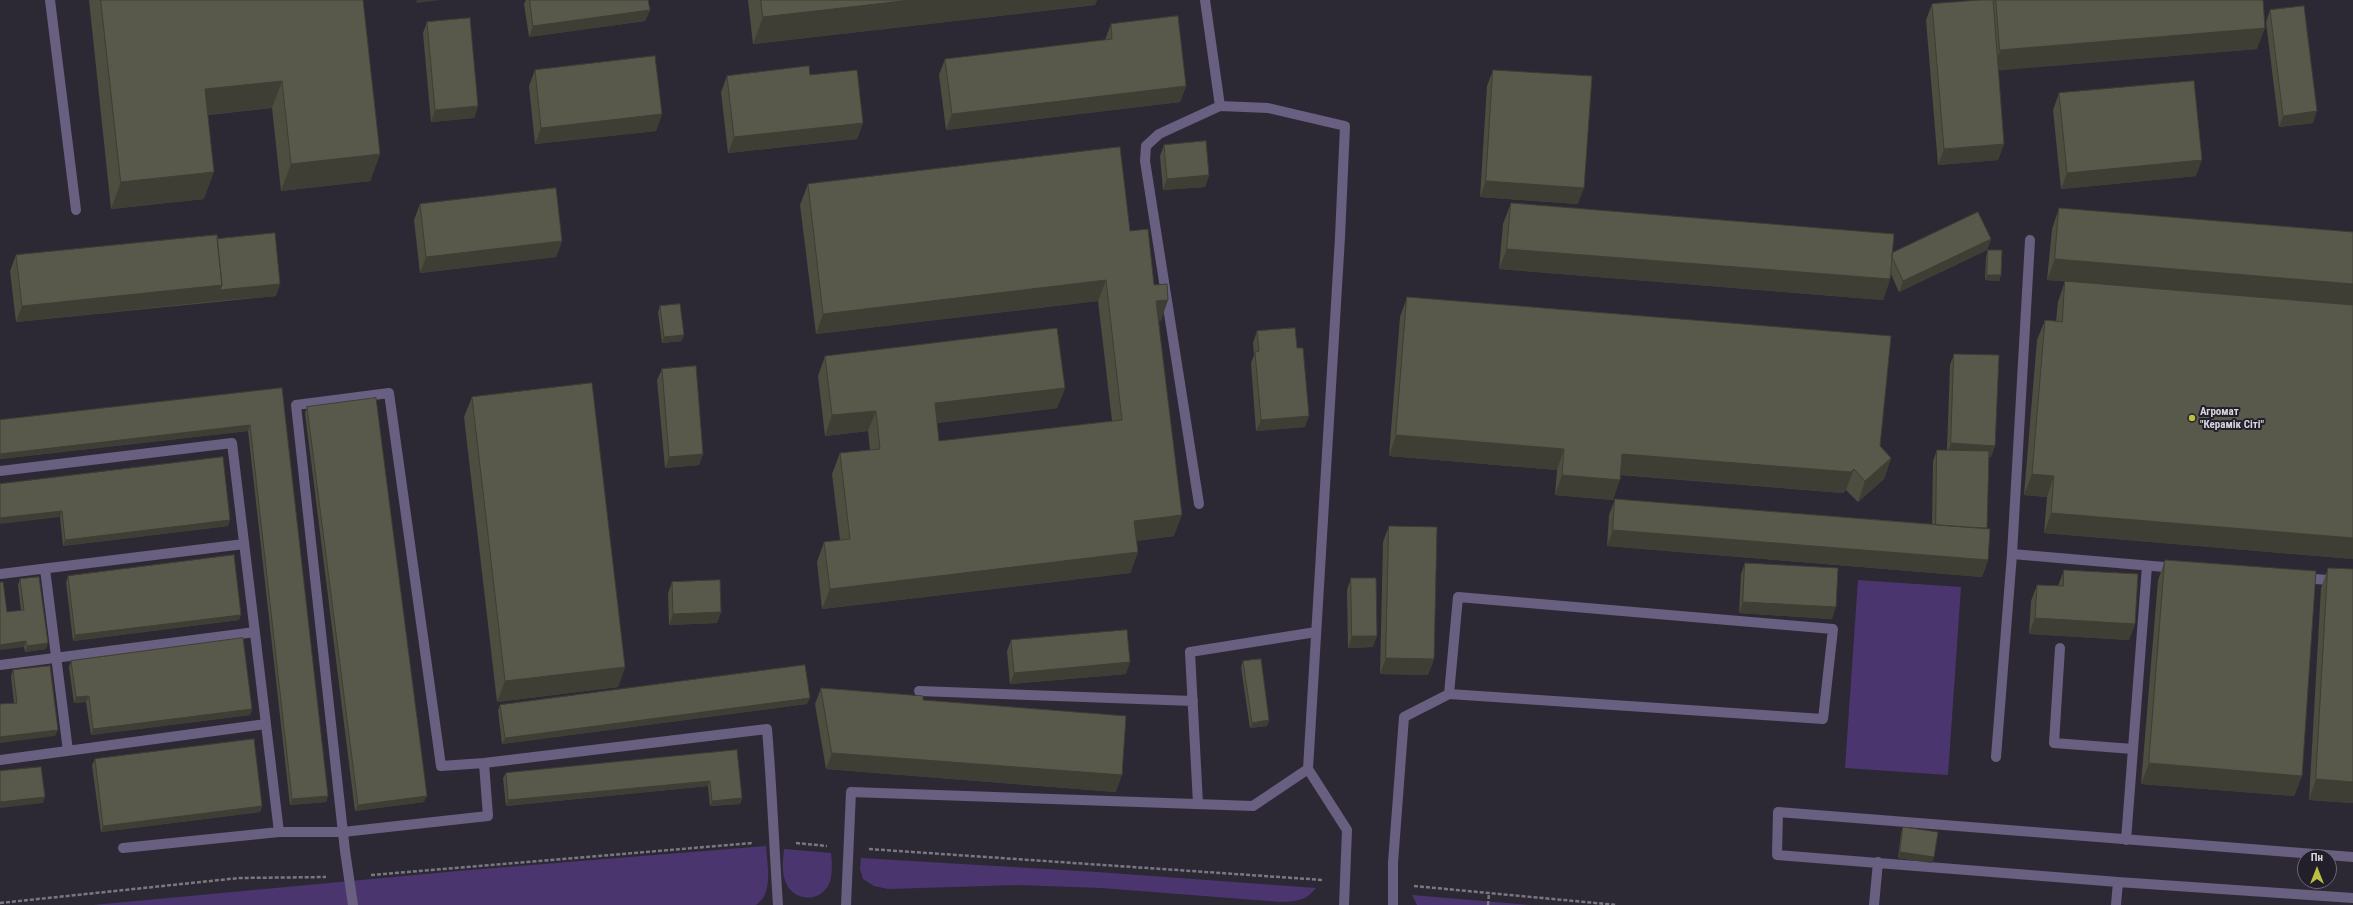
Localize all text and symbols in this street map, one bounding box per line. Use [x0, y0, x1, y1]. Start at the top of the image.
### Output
place label: Агромат "Керамік Сіті" [2200, 405, 2264, 431]
marker: Агромат "Керамік Сіті" [2187, 413, 2197, 423]
north arrow [2297, 849, 2337, 889]
text: Пн [2311, 851, 2323, 864]

